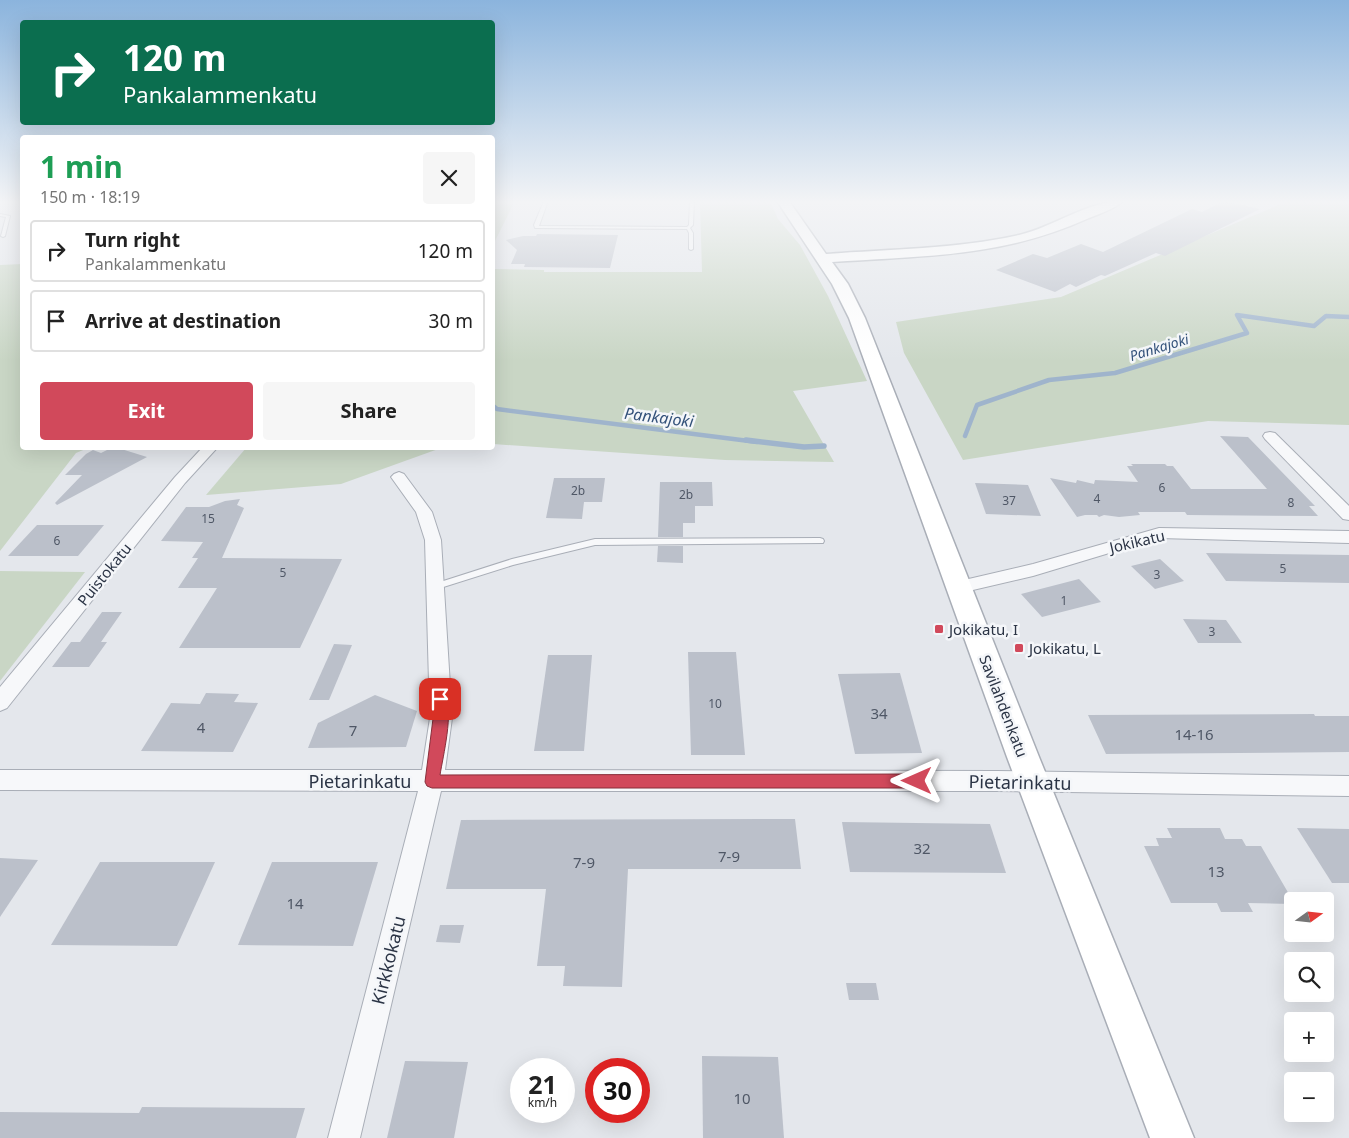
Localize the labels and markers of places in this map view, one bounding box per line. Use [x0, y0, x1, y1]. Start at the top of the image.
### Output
place label: Jokikatu, I [947, 619, 1018, 639]
marker: Jokikatu, I [933, 623, 945, 635]
place label: Jokikatu, L [1027, 638, 1101, 658]
marker: Jokikatu, L [1013, 642, 1025, 654]
pin [419, 678, 461, 720]

